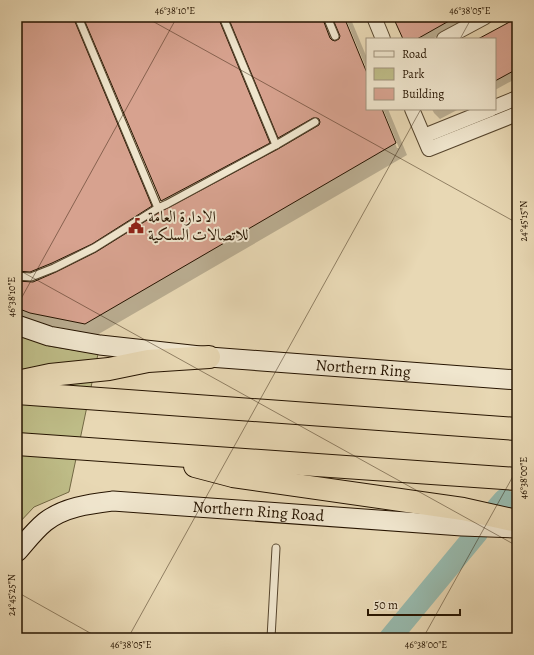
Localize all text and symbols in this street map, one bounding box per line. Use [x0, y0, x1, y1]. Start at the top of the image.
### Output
text: 46°38'10"E [155, 4, 195, 17]
text: 46°38'05"E [449, 4, 491, 17]
legend [366, 38, 496, 110]
text: Road [402, 46, 428, 62]
text: Park [402, 66, 425, 82]
text: Building [402, 86, 444, 102]
text: 24°45'15"N [517, 201, 530, 241]
place label: الادارة العامة للاتصالات السلكية [148, 206, 249, 246]
public building icon: الادارة العامة للاتصالات السلكية [127, 217, 145, 235]
text: 46°38'10"E [5, 277, 18, 317]
street label: Northern Ring [315, 354, 412, 383]
text: 46°38'00"E [517, 457, 530, 499]
street label: Northern Ring Road [192, 496, 325, 527]
text: 24°45'25"N [5, 574, 18, 616]
scale bar [368, 591, 460, 617]
text: 50 m [374, 597, 398, 613]
text: 46°38'05"E [110, 638, 152, 651]
text: 46°38'00"E [405, 638, 447, 651]

